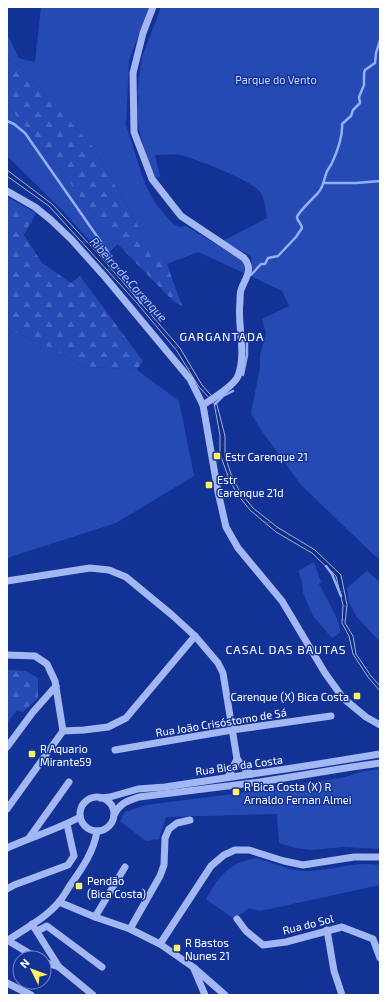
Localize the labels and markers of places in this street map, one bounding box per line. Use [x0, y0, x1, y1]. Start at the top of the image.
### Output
place label: Estr Carenque 21 [225, 450, 308, 463]
marker: Estr Carenque 21 [212, 451, 222, 461]
place label: Estr Carenque 21d [217, 473, 284, 499]
marker: Estr Carenque 21d [204, 480, 214, 490]
place label: Carenque (X) Bica Costa [230, 690, 349, 703]
marker: Carenque (X) Bica Costa [352, 691, 362, 701]
place label: R Aquario Mirante59 [40, 742, 92, 768]
marker: R Aquario Mirante59 [27, 749, 37, 759]
place label: R Bica Costa (X) R Arnaldo Fernan Almei [244, 780, 351, 806]
marker: R Bica Costa (X) R Arnaldo Fernan Almei [231, 787, 241, 797]
place label: Pendão (Bica Costa) [87, 874, 146, 900]
marker: Pendão (Bica Costa) [74, 881, 84, 891]
place label: R Bastos Nunes 21 [185, 936, 230, 962]
marker: R Bastos Nunes 21 [172, 943, 182, 953]

